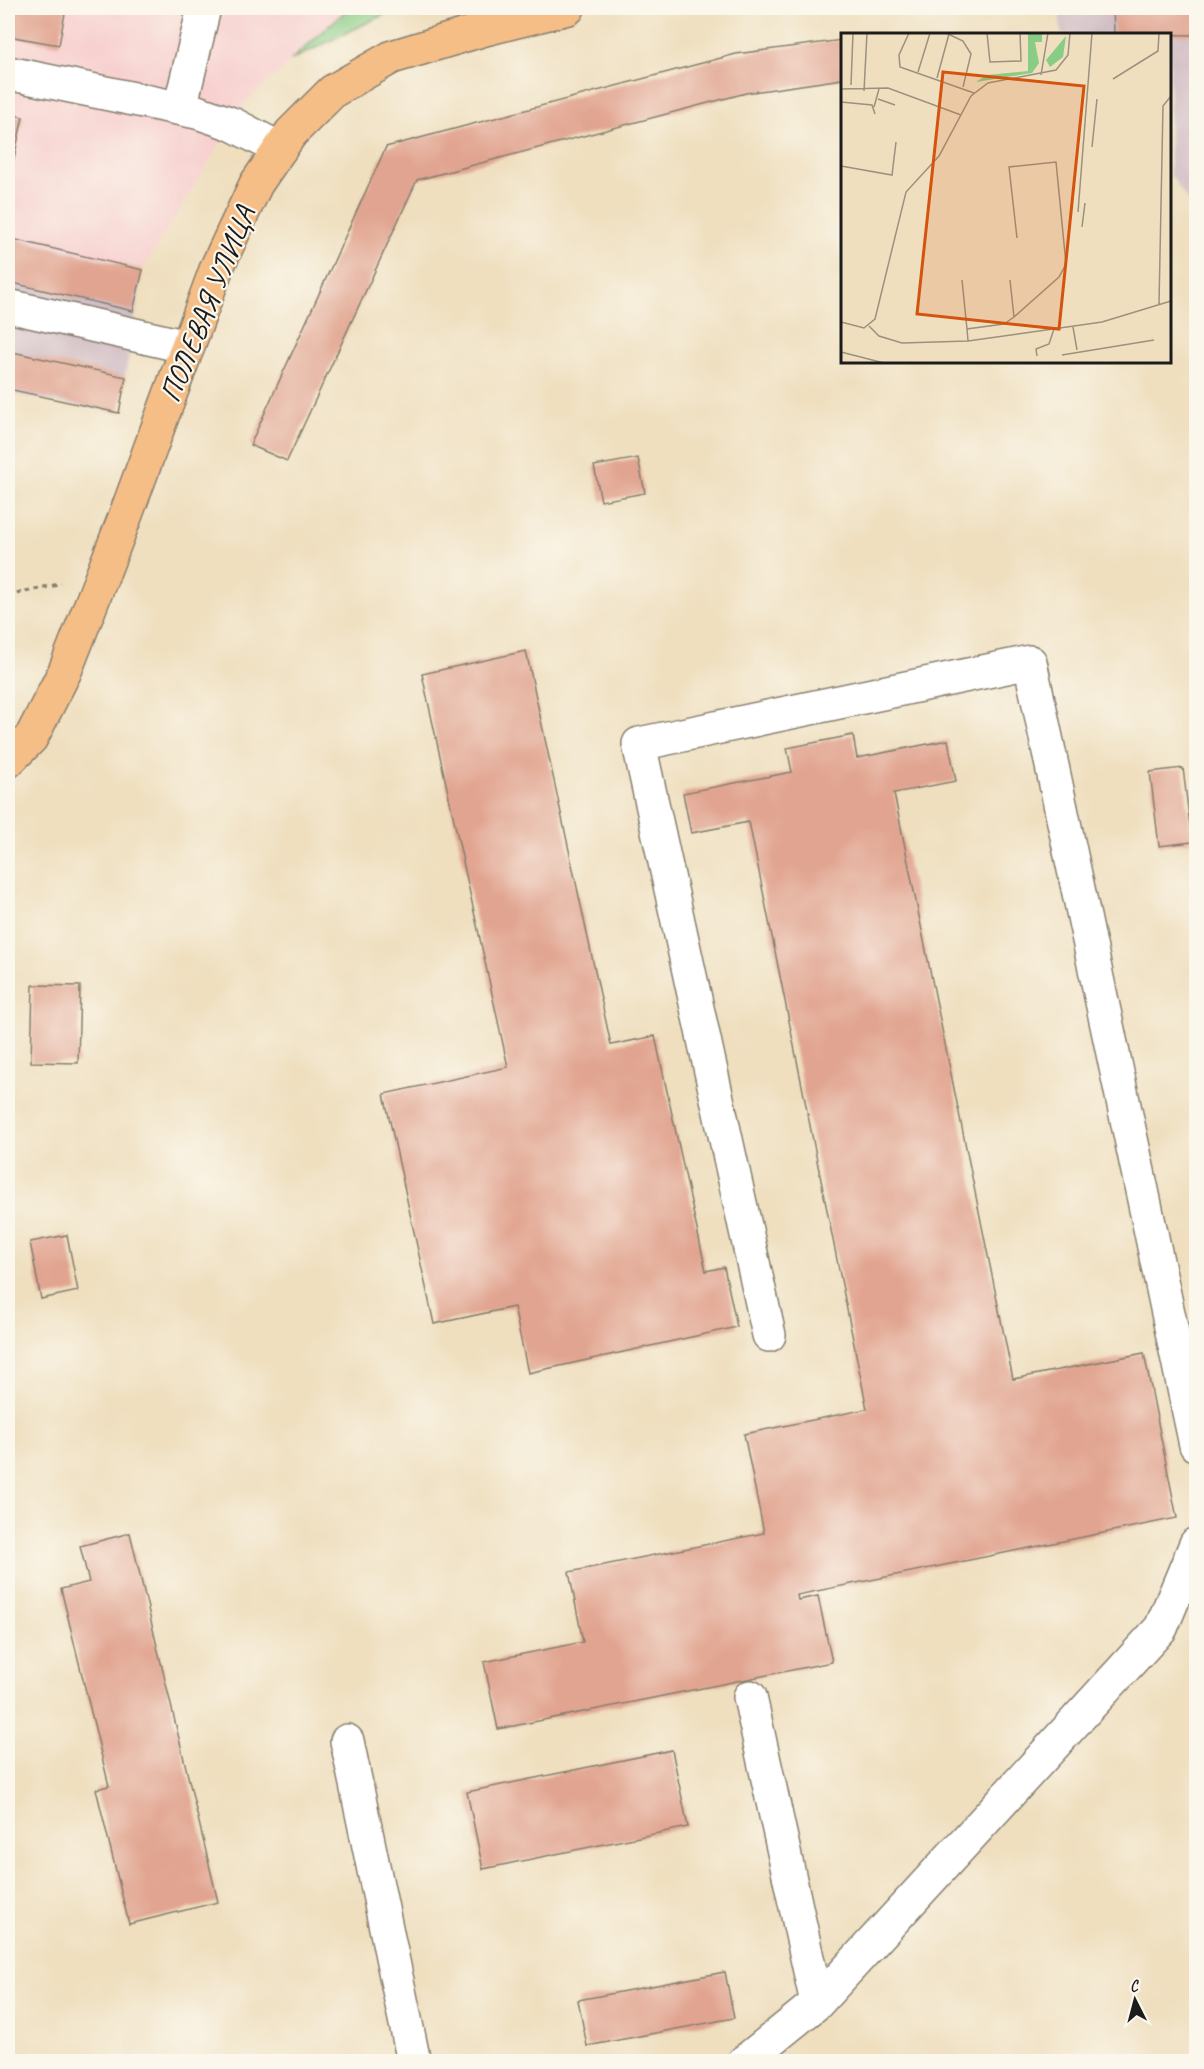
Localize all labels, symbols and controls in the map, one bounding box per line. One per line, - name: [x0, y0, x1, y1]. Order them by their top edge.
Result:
- inset map: [841, 33, 1171, 363]
- street label: ПОЛЕВАЯ УЛИЦА: [150, 199, 264, 407]
- north arrow: [1105, 1970, 1165, 2030]
- text: С: [1129, 1975, 1141, 1996]

